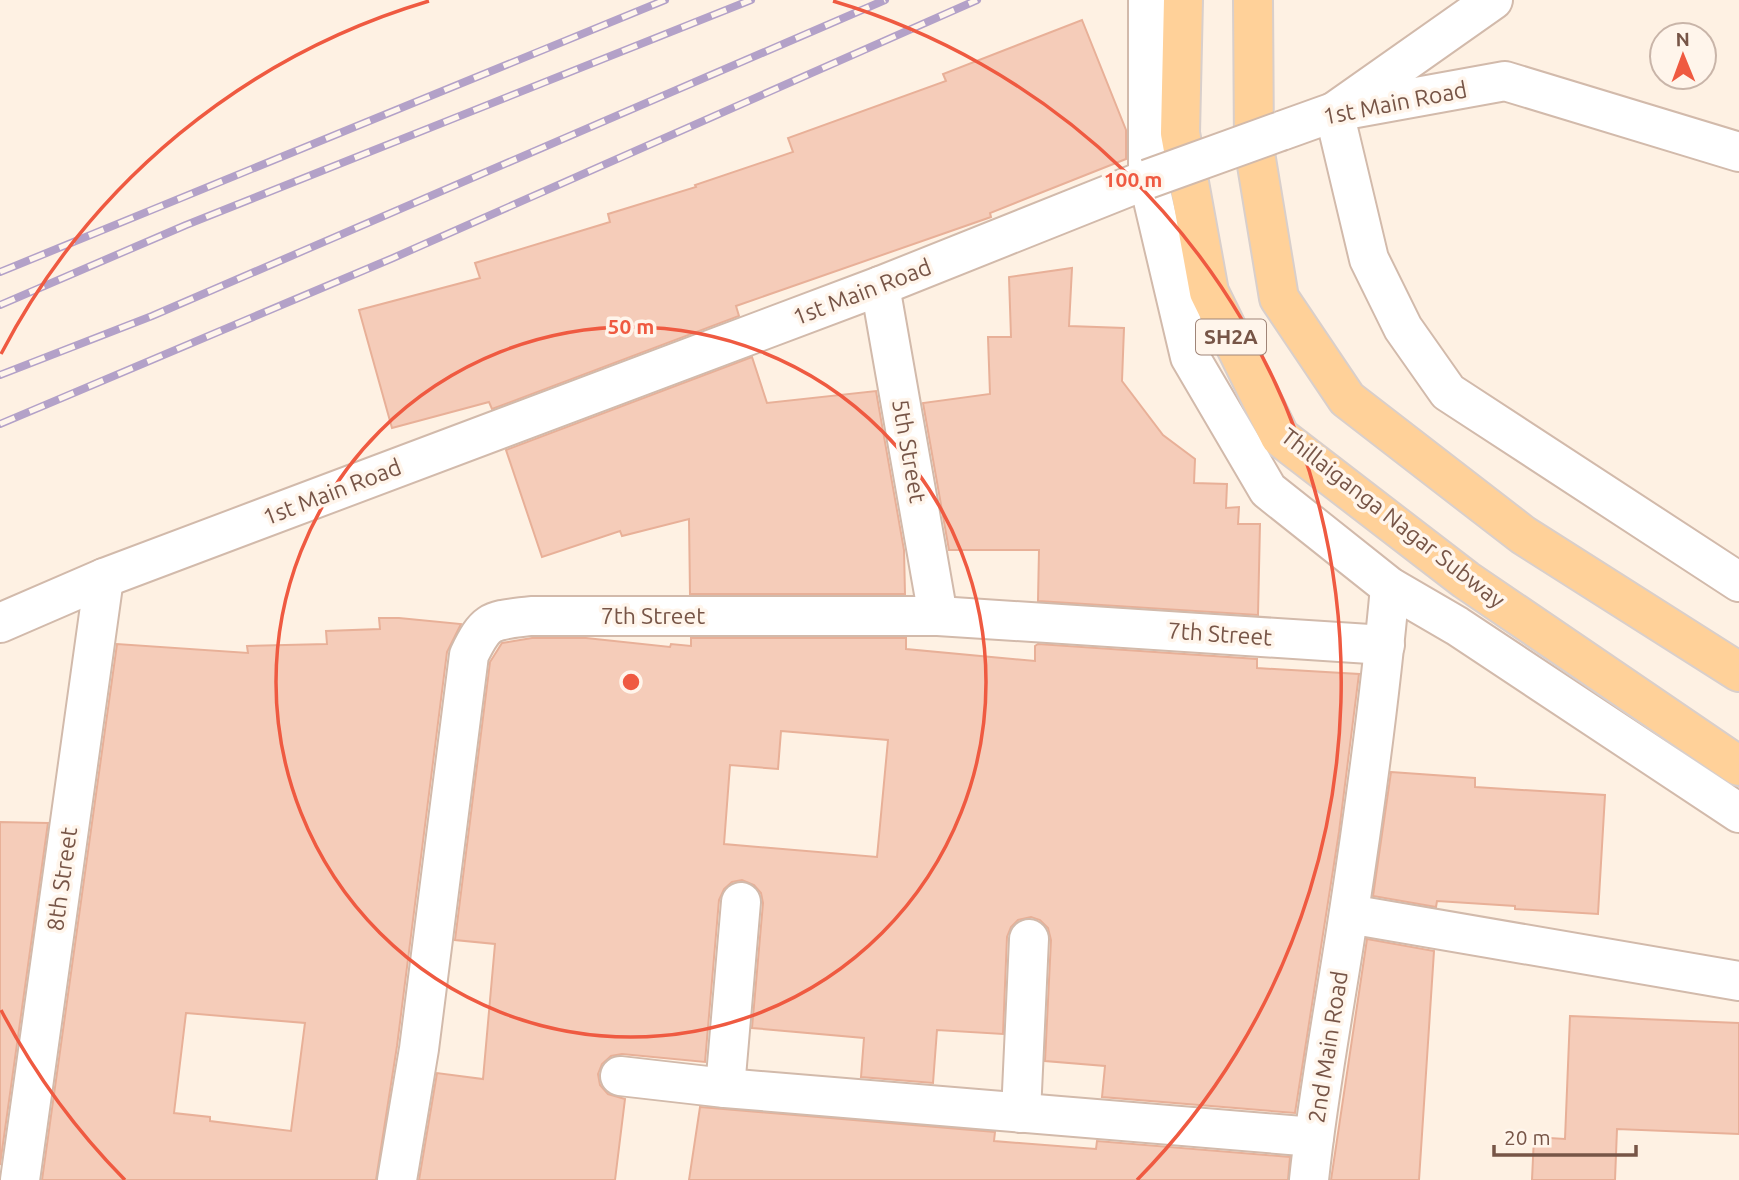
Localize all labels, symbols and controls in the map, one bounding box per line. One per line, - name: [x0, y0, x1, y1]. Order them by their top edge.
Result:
- north arrow: [1648, 21, 1718, 91]
- text: N: [1675, 28, 1690, 50]
- street label: 1st Main Road: [1321, 76, 1469, 129]
- text: 100 m: [1104, 167, 1162, 191]
- street label: 1st Main Road: [789, 254, 934, 329]
- text: 50 m: [608, 314, 654, 338]
- road number: SH2A: [1196, 320, 1266, 354]
- street label: 5th Street: [888, 397, 931, 505]
- street label: Thillaiganga Nagar Subway: [1277, 423, 1510, 612]
- street label: 1st Main Road: [259, 454, 404, 529]
- street label: 7th Street: [601, 603, 705, 628]
- street label: 7th Street: [1167, 617, 1273, 650]
- centre of rings: [619, 670, 643, 694]
- street label: 8th Street: [42, 825, 81, 932]
- street label: 2nd Main Road: [1303, 969, 1352, 1125]
- scale bar: [1494, 1114, 1636, 1158]
- text: 20 m: [1504, 1125, 1551, 1149]

